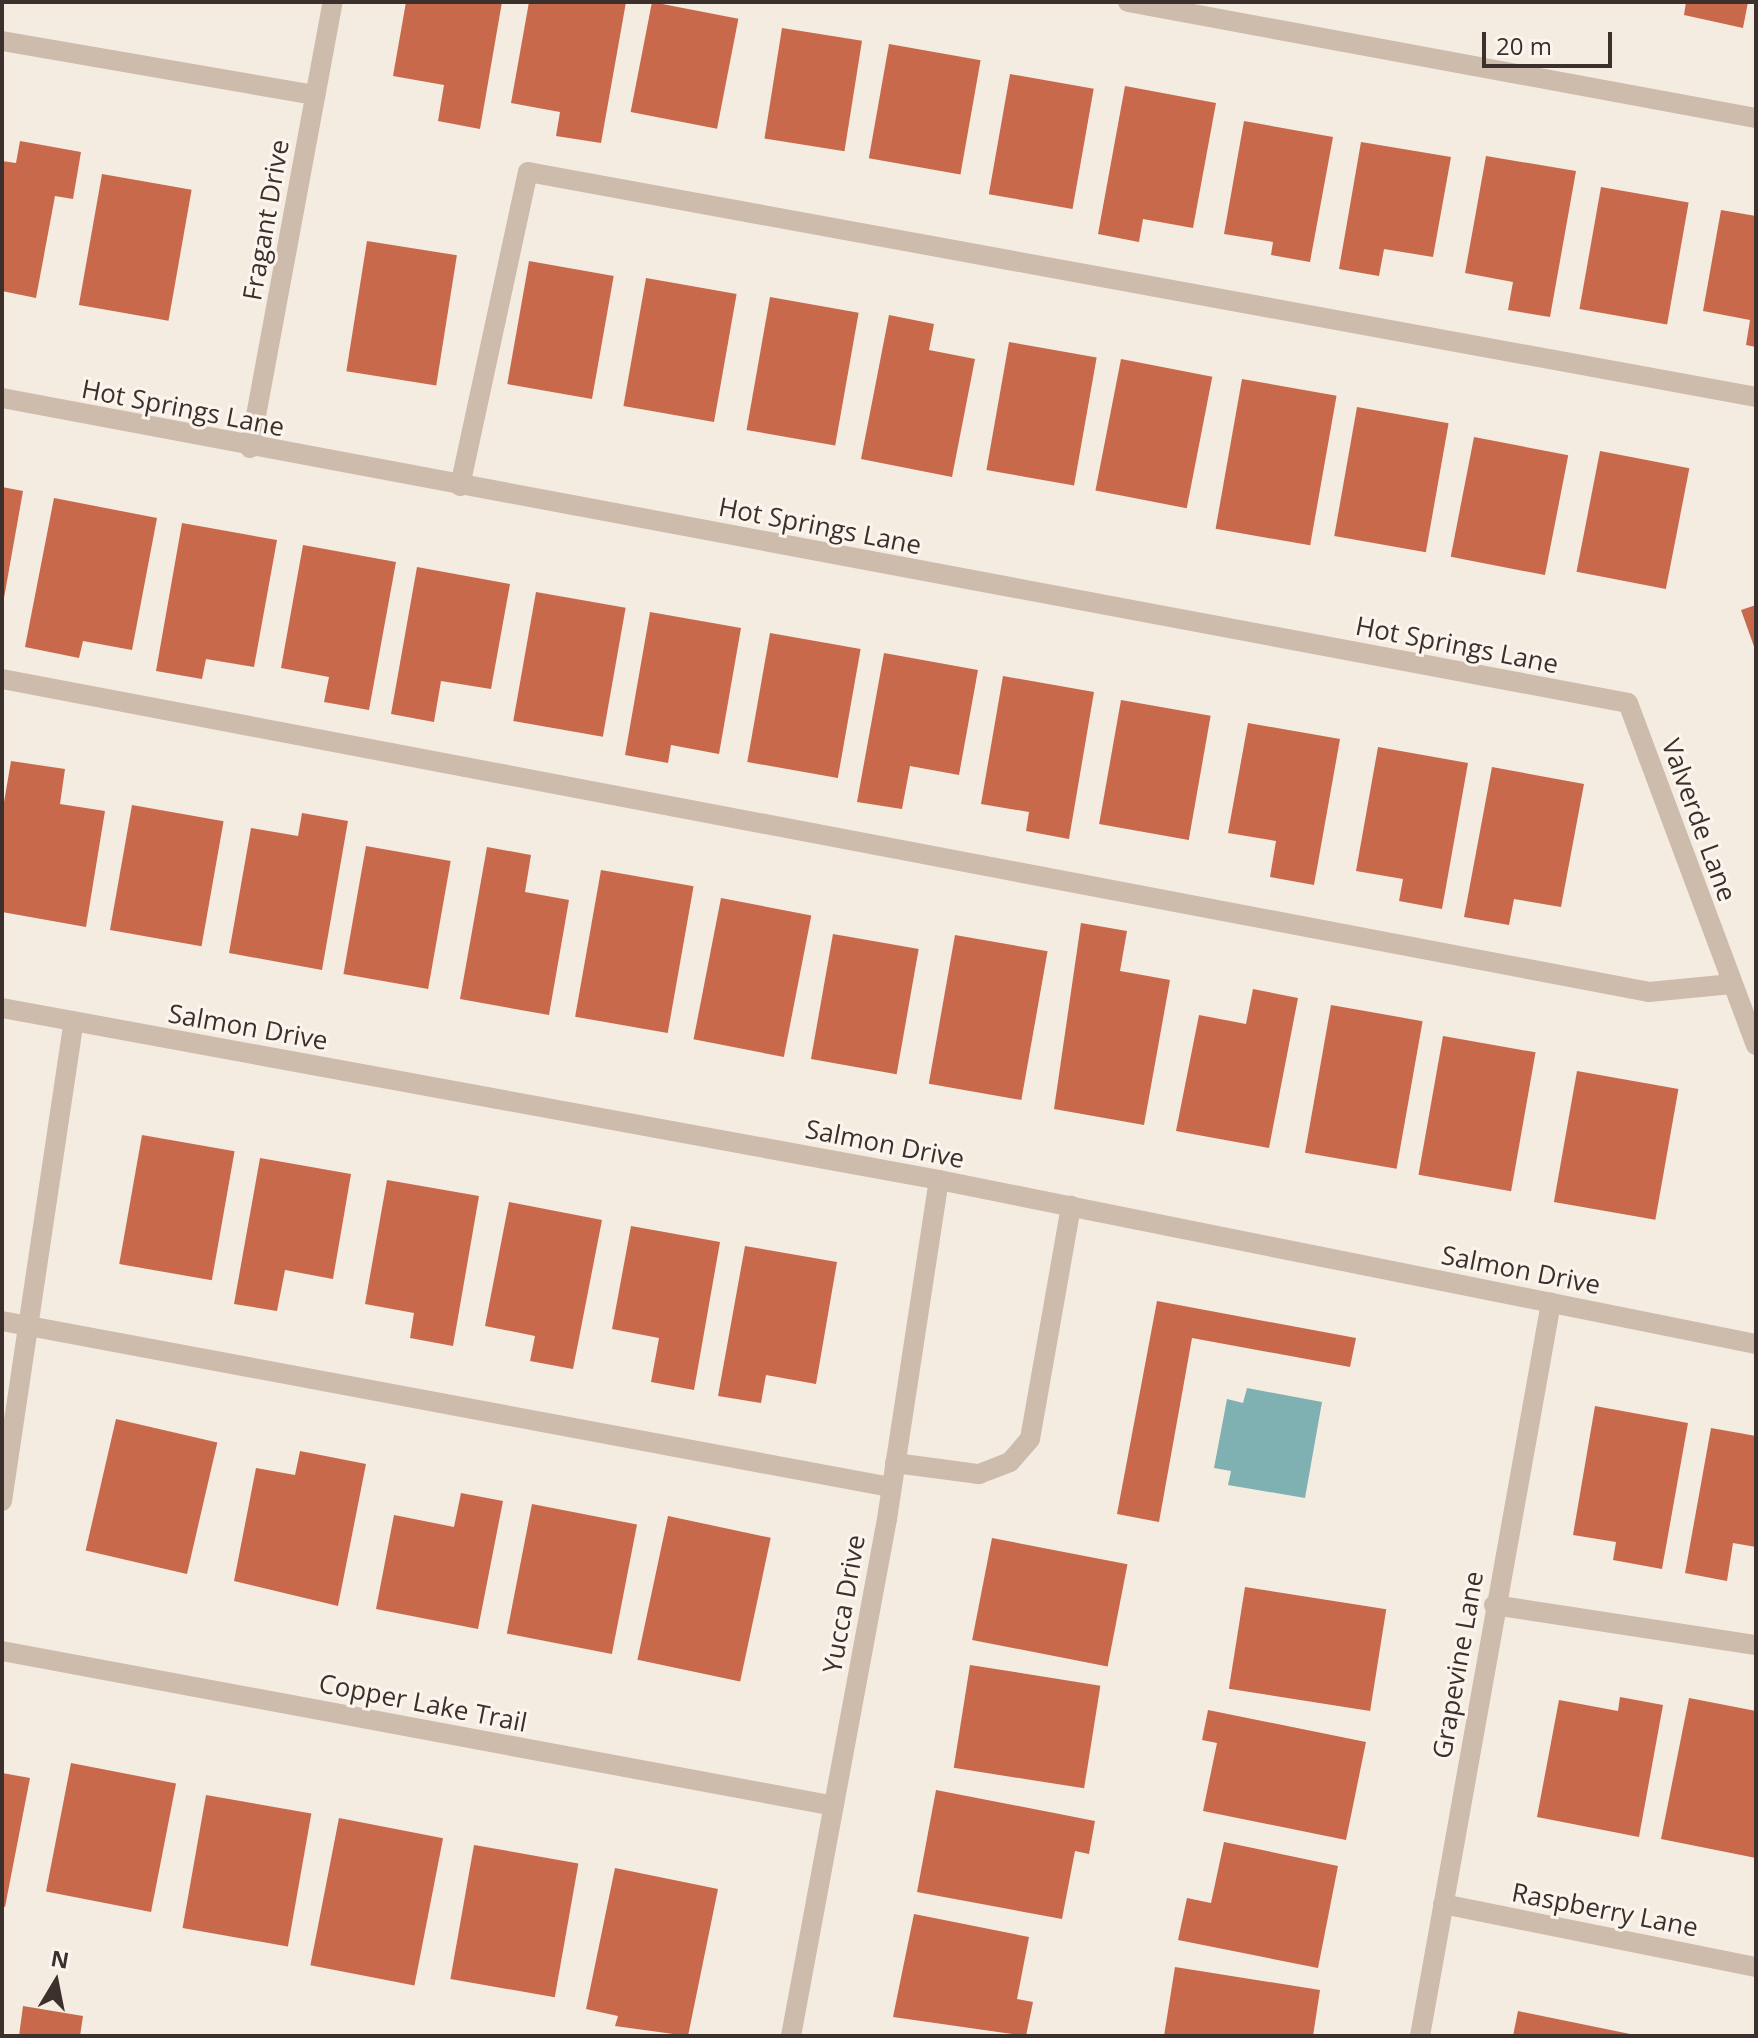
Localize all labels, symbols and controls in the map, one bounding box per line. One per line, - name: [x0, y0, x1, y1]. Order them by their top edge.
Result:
- scale bar: [1486, 16, 1616, 66]
- text: 20 m: [1496, 29, 1552, 62]
- street label: Fragant Drive: [237, 137, 295, 303]
- street label: Hot Springs Lane: [79, 373, 287, 443]
- street label: Hot Springs Lane: [716, 491, 924, 561]
- street label: Hot Springs Lane: [1353, 610, 1561, 680]
- street label: Valverde Lane: [1655, 735, 1743, 905]
- street label: Salmon Drive: [166, 998, 330, 1056]
- street label: Salmon Drive: [803, 1113, 967, 1175]
- street label: Salmon Drive: [1439, 1239, 1603, 1301]
- street label: Yucca Drive: [816, 1532, 872, 1676]
- street label: Grapevine Lane: [1426, 1569, 1490, 1761]
- street label: Copper Lake Trail: [316, 1668, 530, 1738]
- street label: Raspberry Lane: [1509, 1877, 1701, 1943]
- north arrow: [16, 1942, 96, 2022]
- text: N: [49, 1942, 72, 1975]

